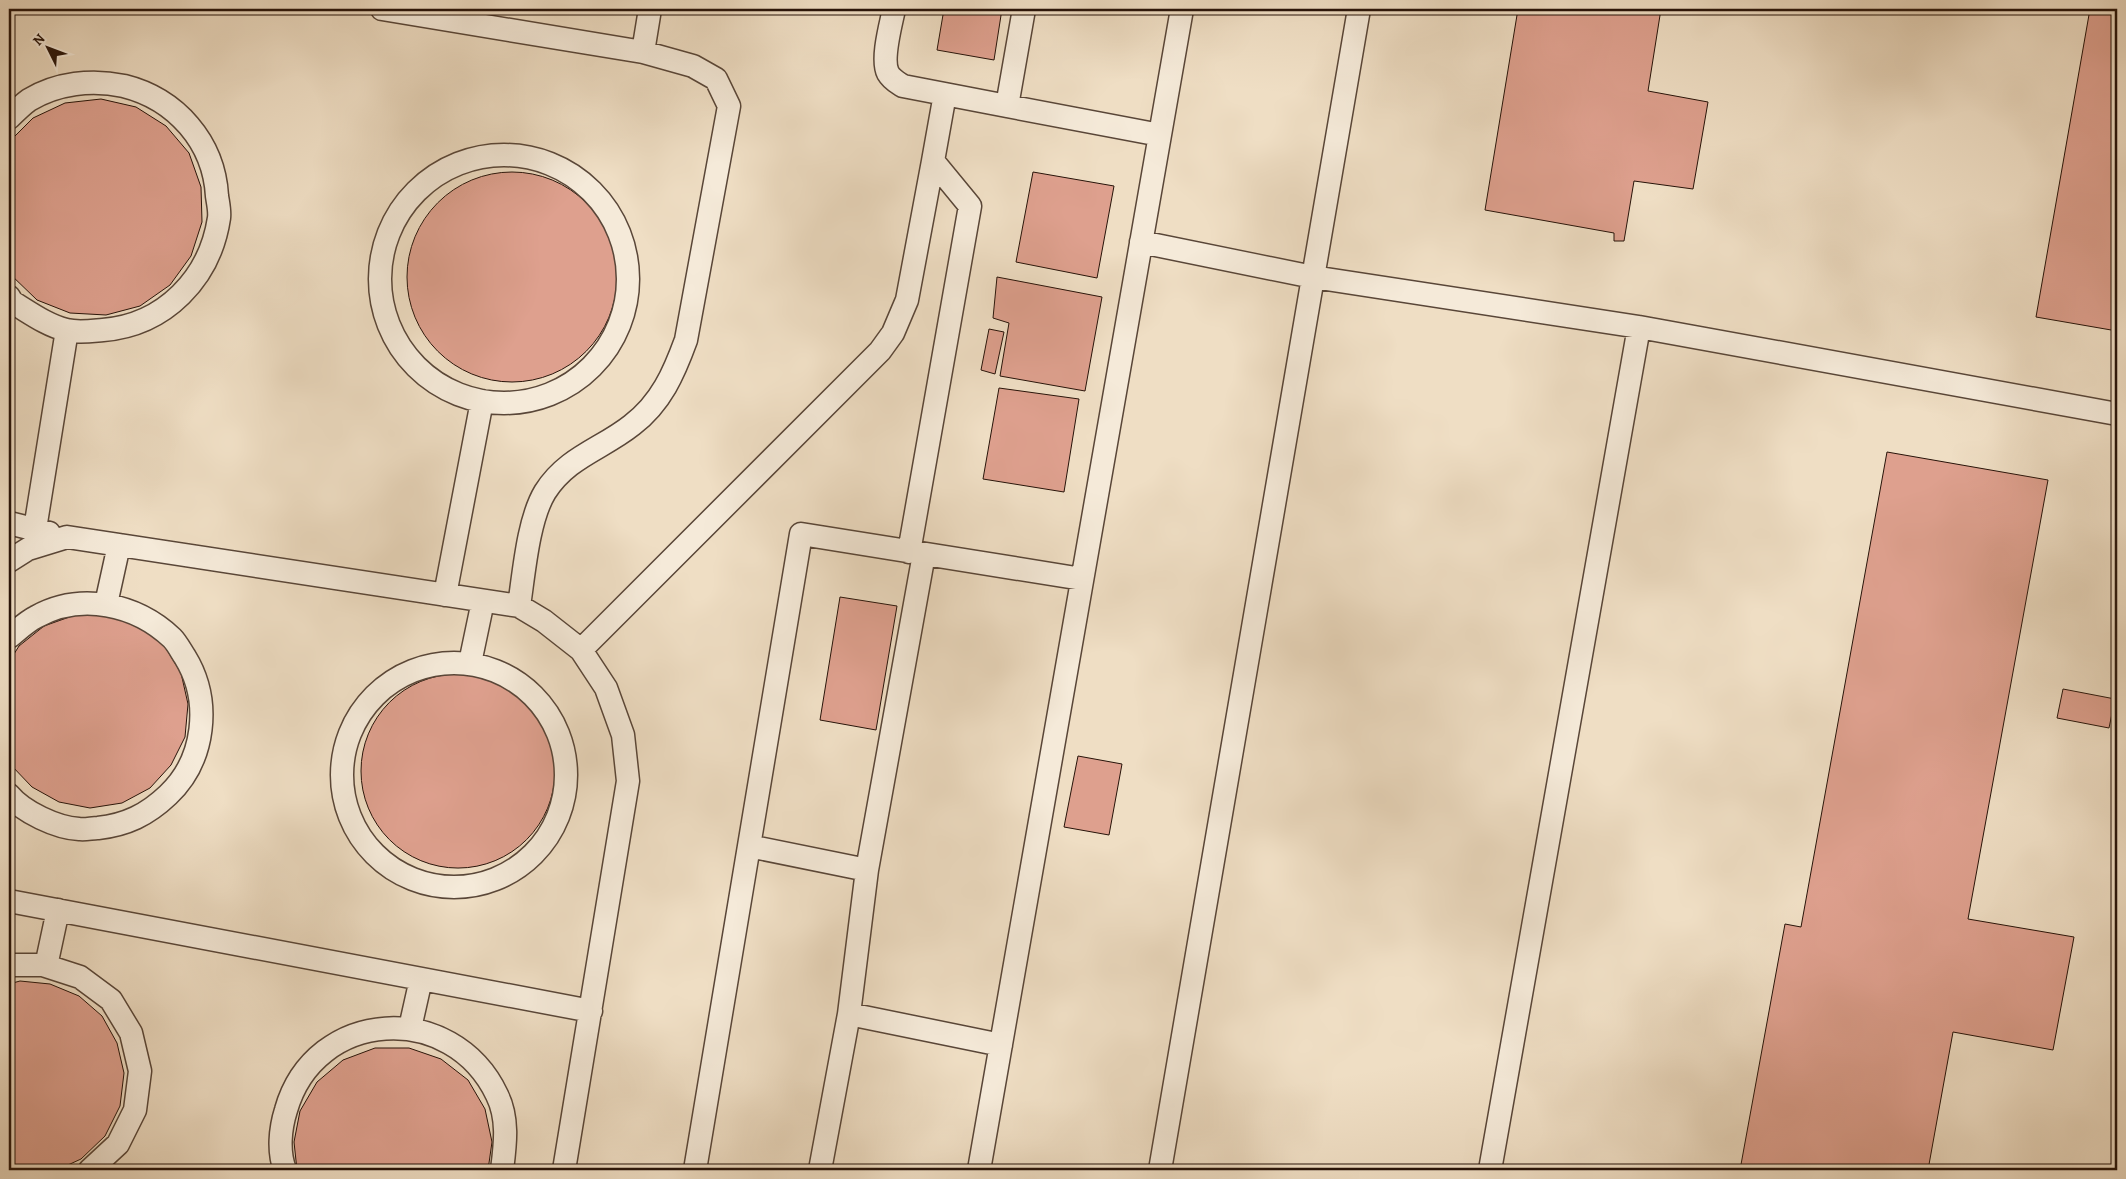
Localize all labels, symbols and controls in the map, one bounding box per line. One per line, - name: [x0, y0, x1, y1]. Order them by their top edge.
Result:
- north arrow: [22, 22, 72, 72]
- text: N: [28, 29, 49, 50]

